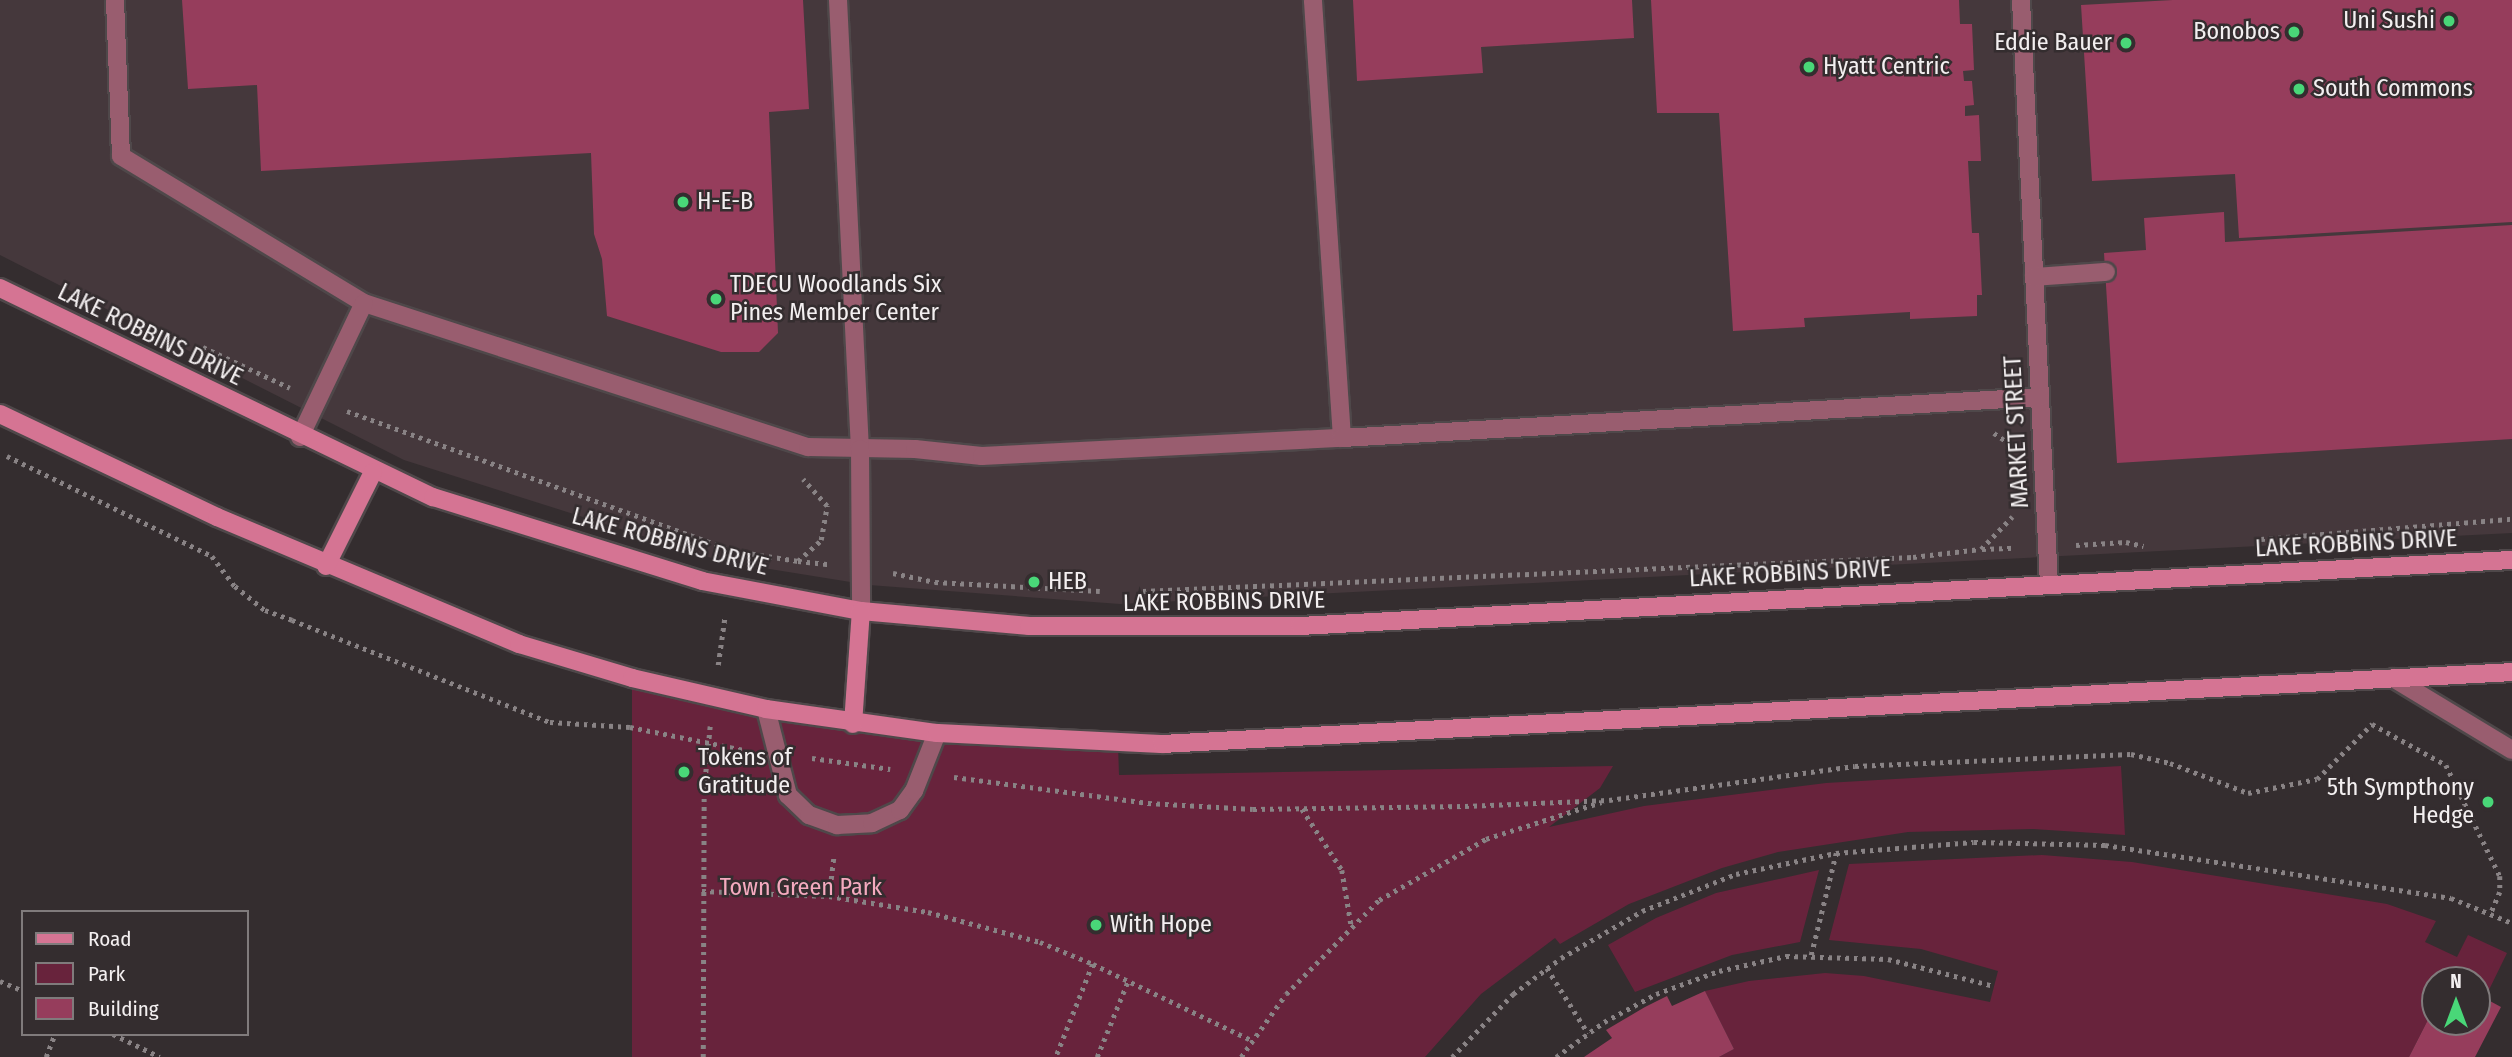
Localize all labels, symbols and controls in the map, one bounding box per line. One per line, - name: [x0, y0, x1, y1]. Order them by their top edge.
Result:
- place label: Uni Sushi: [2343, 7, 2435, 35]
- marker: Uni Sushi: [2441, 13, 2457, 29]
- place label: Bonobos: [2193, 18, 2280, 46]
- marker: Bonobos: [2286, 24, 2302, 40]
- place label: Eddie Bauer: [1994, 29, 2112, 57]
- marker: Eddie Bauer: [2118, 35, 2134, 51]
- place label: Hyatt Centric: [1823, 53, 1950, 81]
- marker: Hyatt Centric: [1801, 59, 1817, 75]
- place label: South Commons: [2313, 75, 2473, 103]
- marker: South Commons: [2291, 81, 2307, 97]
- place label: H-E-B: [697, 188, 753, 216]
- marker: H-E-B: [675, 194, 691, 210]
- place label: TDECU Woodlands Six Pines Member Center: [730, 271, 941, 327]
- street label: LAKE ROBBINS DRIVE: [53, 278, 247, 392]
- marker: TDECU Woodlands Six Pines Member Center: [708, 291, 724, 307]
- street label: MARKET STREET: [1999, 355, 2035, 509]
- street label: LAKE ROBBINS DRIVE: [569, 502, 771, 582]
- street label: LAKE ROBBINS DRIVE: [2254, 524, 2458, 564]
- street label: LAKE ROBBINS DRIVE: [1688, 554, 1892, 594]
- place label: HEB: [1048, 568, 1087, 596]
- marker: HEB: [1026, 574, 1042, 590]
- street label: LAKE ROBBINS DRIVE: [1123, 586, 1325, 618]
- place label: Tokens of Gratitude: [698, 744, 792, 800]
- marker: Tokens of Gratitude: [676, 764, 692, 780]
- place label: 5th Sympthony Hedge: [2327, 774, 2474, 830]
- marker: 5th Sympthony Hedge: [2480, 794, 2496, 810]
- park label: Town Green Park: [720, 874, 882, 902]
- legend: [21, 910, 248, 1036]
- place label: With Hope: [1110, 911, 1212, 939]
- marker: With Hope: [1088, 917, 1104, 933]
- text: Road: [88, 926, 132, 952]
- text: Park: [88, 961, 125, 987]
- north arrow: [2421, 966, 2491, 1036]
- text: N: [2450, 970, 2462, 993]
- text: Building: [88, 996, 159, 1022]

